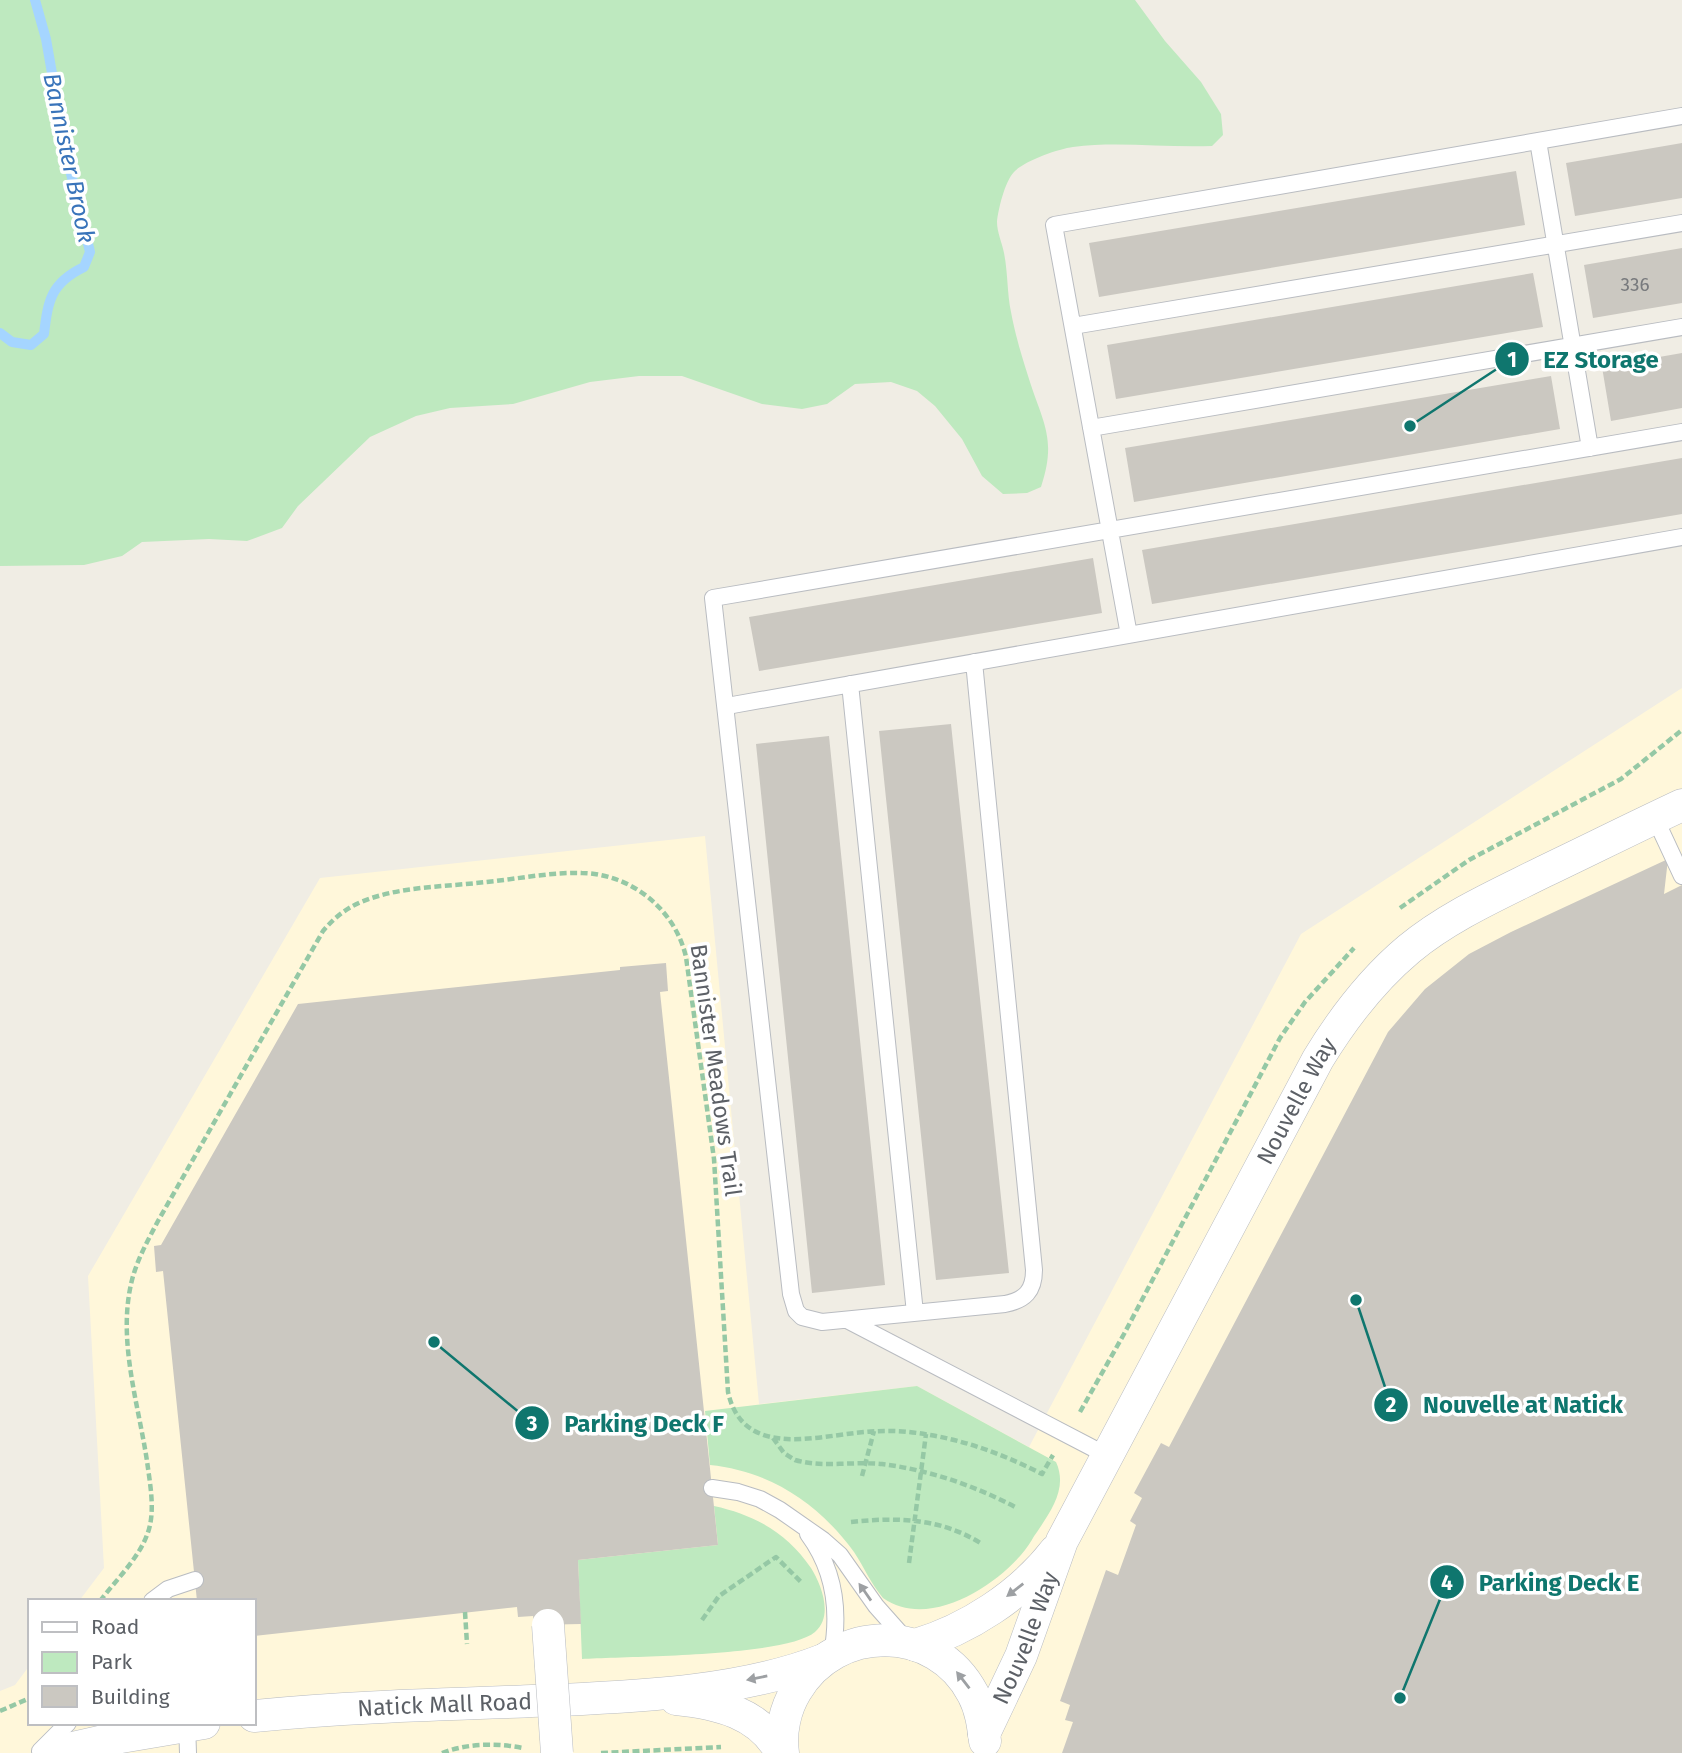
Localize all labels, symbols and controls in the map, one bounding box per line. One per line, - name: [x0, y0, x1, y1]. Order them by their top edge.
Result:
- water label: Bannister Brook: [37, 70, 101, 246]
- house number: 336: [1620, 273, 1650, 296]
- callout: EZ Storage: [1495, 337, 1673, 382]
- text: EZ Storage: [1543, 346, 1659, 374]
- text: 1: [1507, 347, 1517, 373]
- street label: Bannister Meadows Trail: [684, 942, 748, 1198]
- street label: Nouvelle Way: [1251, 1031, 1342, 1169]
- callout: Nouvelle at Natick: [1374, 1382, 1637, 1427]
- text: Nouvelle at Natick: [1423, 1391, 1624, 1419]
- text: 2: [1386, 1392, 1397, 1418]
- callout: Parking Deck F: [515, 1401, 737, 1446]
- text: Parking Deck F: [564, 1410, 724, 1438]
- text: 3: [526, 1411, 538, 1437]
- callout: Parking Deck E: [1430, 1560, 1654, 1605]
- street label: Nouvelle Way: [986, 1567, 1064, 1708]
- text: Parking Deck E: [1479, 1569, 1639, 1597]
- text: 4: [1441, 1570, 1453, 1596]
- one-way arrow: [859, 1582, 872, 1601]
- one-way arrow: [1006, 1582, 1024, 1597]
- legend: [28, 1599, 256, 1725]
- text: Road: [91, 1614, 139, 1640]
- text: Park: [91, 1649, 133, 1675]
- one-way arrow: [956, 1672, 971, 1690]
- one-way arrow: [746, 1673, 768, 1684]
- text: Building: [91, 1684, 170, 1710]
- street label: Natick Mall Road: [357, 1687, 533, 1722]

